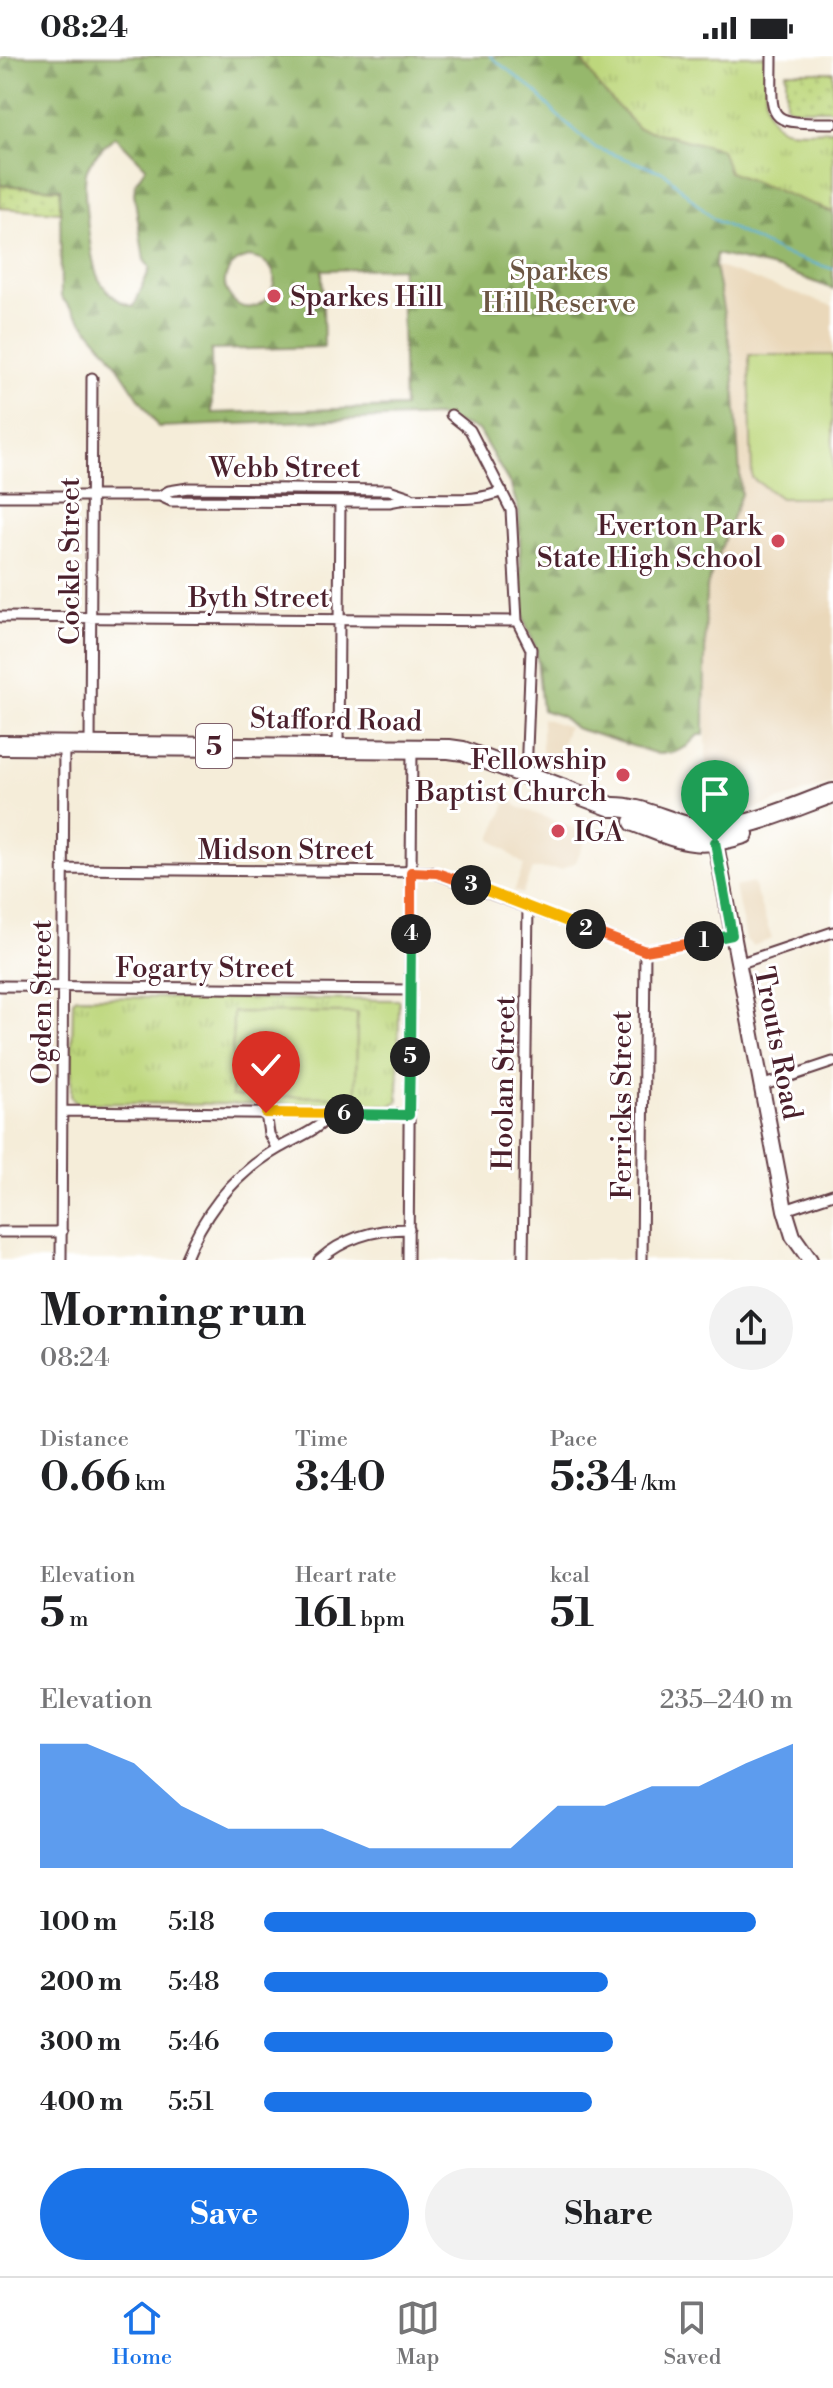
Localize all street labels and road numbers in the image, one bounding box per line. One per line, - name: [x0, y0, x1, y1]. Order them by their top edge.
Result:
- street label: Webb Street: [208, 451, 361, 486]
- street label: Cockle Street: [53, 477, 88, 645]
- street label: Byth Street: [187, 581, 330, 616]
- street label: Stafford Road: [250, 701, 423, 740]
- road number: 5: [196, 724, 232, 768]
- street label: Midson Street: [198, 833, 374, 868]
- street label: Ogden Street: [25, 919, 60, 1084]
- street label: Fogarty Street: [115, 951, 295, 986]
- street label: Trouts Road: [746, 964, 809, 1123]
- street label: Hoolan Street: [485, 995, 524, 1171]
- street label: Ferricks Street: [605, 1010, 640, 1200]

